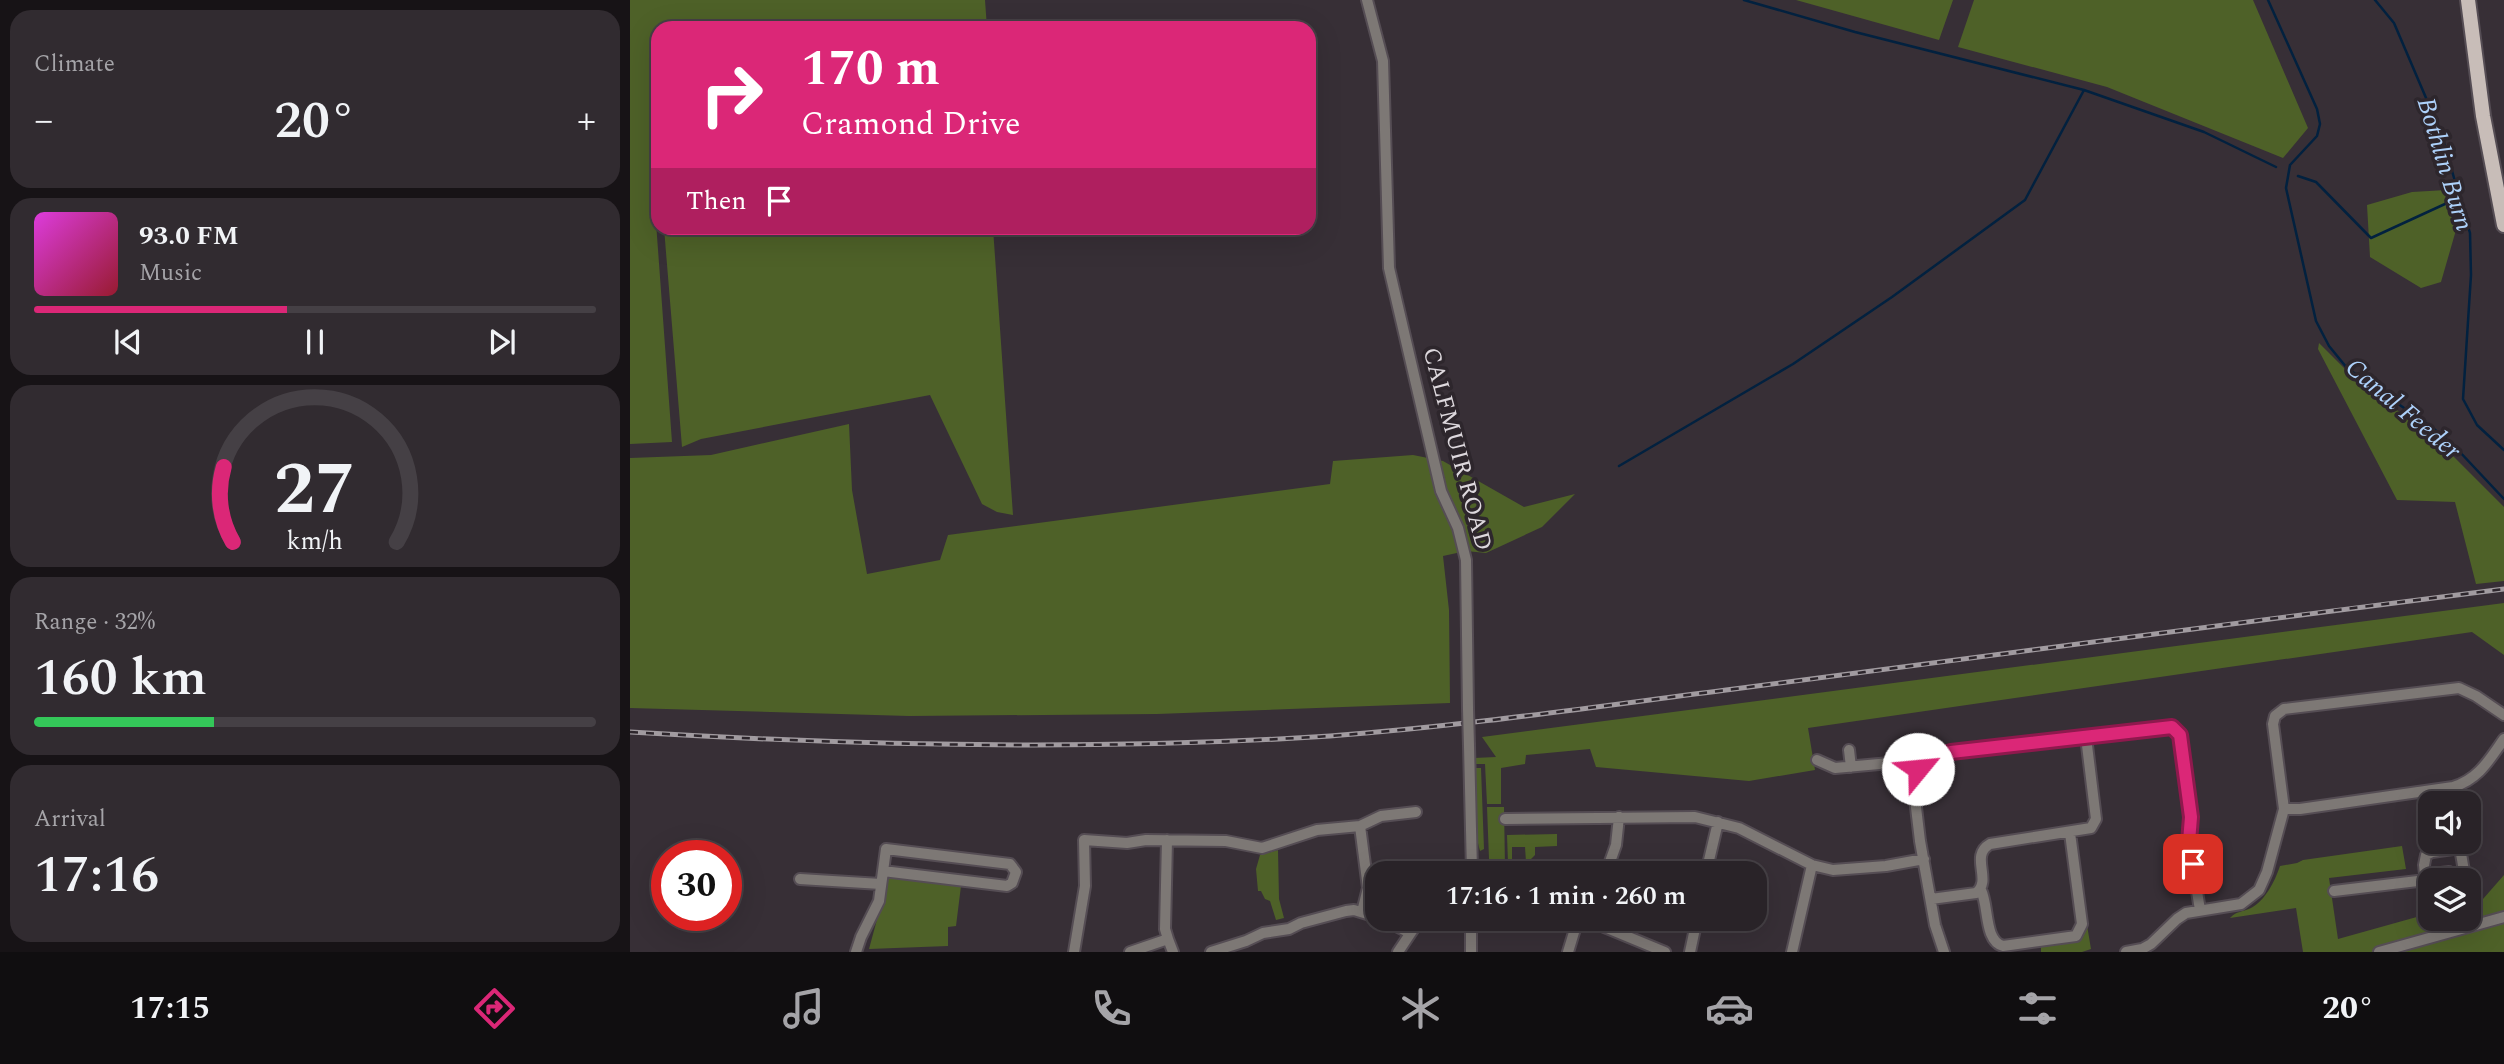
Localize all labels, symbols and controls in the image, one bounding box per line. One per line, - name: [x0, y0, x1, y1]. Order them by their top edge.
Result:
- text: 170 m: [801, 32, 940, 107]
- text: Climate: [34, 47, 115, 82]
- icon: right: [686, 49, 777, 140]
- text: 20°: [274, 82, 356, 161]
- text: −: [34, 92, 53, 150]
- text: +: [577, 92, 596, 150]
- water label: Bothlin Burn: [2406, 92, 2484, 236]
- text: Cramond Drive: [801, 100, 1021, 149]
- text: Then: [686, 181, 746, 221]
- icon: arrive: [760, 182, 798, 220]
- text: 93.0 FM: [139, 216, 239, 256]
- text: Music: [139, 256, 202, 291]
- icon: previous: [109, 323, 147, 361]
- icon: pause: [296, 323, 334, 361]
- icon: next: [483, 323, 521, 361]
- street label: CALFMUIR ROAD: [1413, 343, 1501, 555]
- water label: Canal Feeder: [2336, 348, 2471, 470]
- text: 27: [274, 435, 356, 546]
- text: km/h: [287, 523, 343, 561]
- text: Range · 32%: [34, 605, 155, 640]
- text: 160 km: [34, 639, 207, 718]
- position arrow: [1881, 732, 1955, 806]
- map controls: [2418, 791, 2481, 931]
- button: sound: [2418, 791, 2481, 854]
- text: Arrival: [34, 802, 106, 837]
- pin: [2163, 834, 2223, 894]
- text: 17:16: [34, 836, 159, 915]
- speed limit sign: 30: [651, 840, 742, 931]
- icon: arrive: [2174, 845, 2212, 883]
- button: layers: [2418, 868, 2481, 931]
- text: 17:16 · 1 min · 260 m: [1446, 876, 1686, 916]
- text: 17:15: [130, 984, 210, 1033]
- icon: directions: [470, 984, 519, 1033]
- icon: music: [779, 984, 828, 1033]
- icon: phone: [1087, 984, 1136, 1033]
- icon: climate: [1396, 984, 1445, 1033]
- icon: car: [1705, 984, 1754, 1033]
- icon: filters: [2013, 984, 2062, 1033]
- text: 20°: [2322, 984, 2374, 1033]

